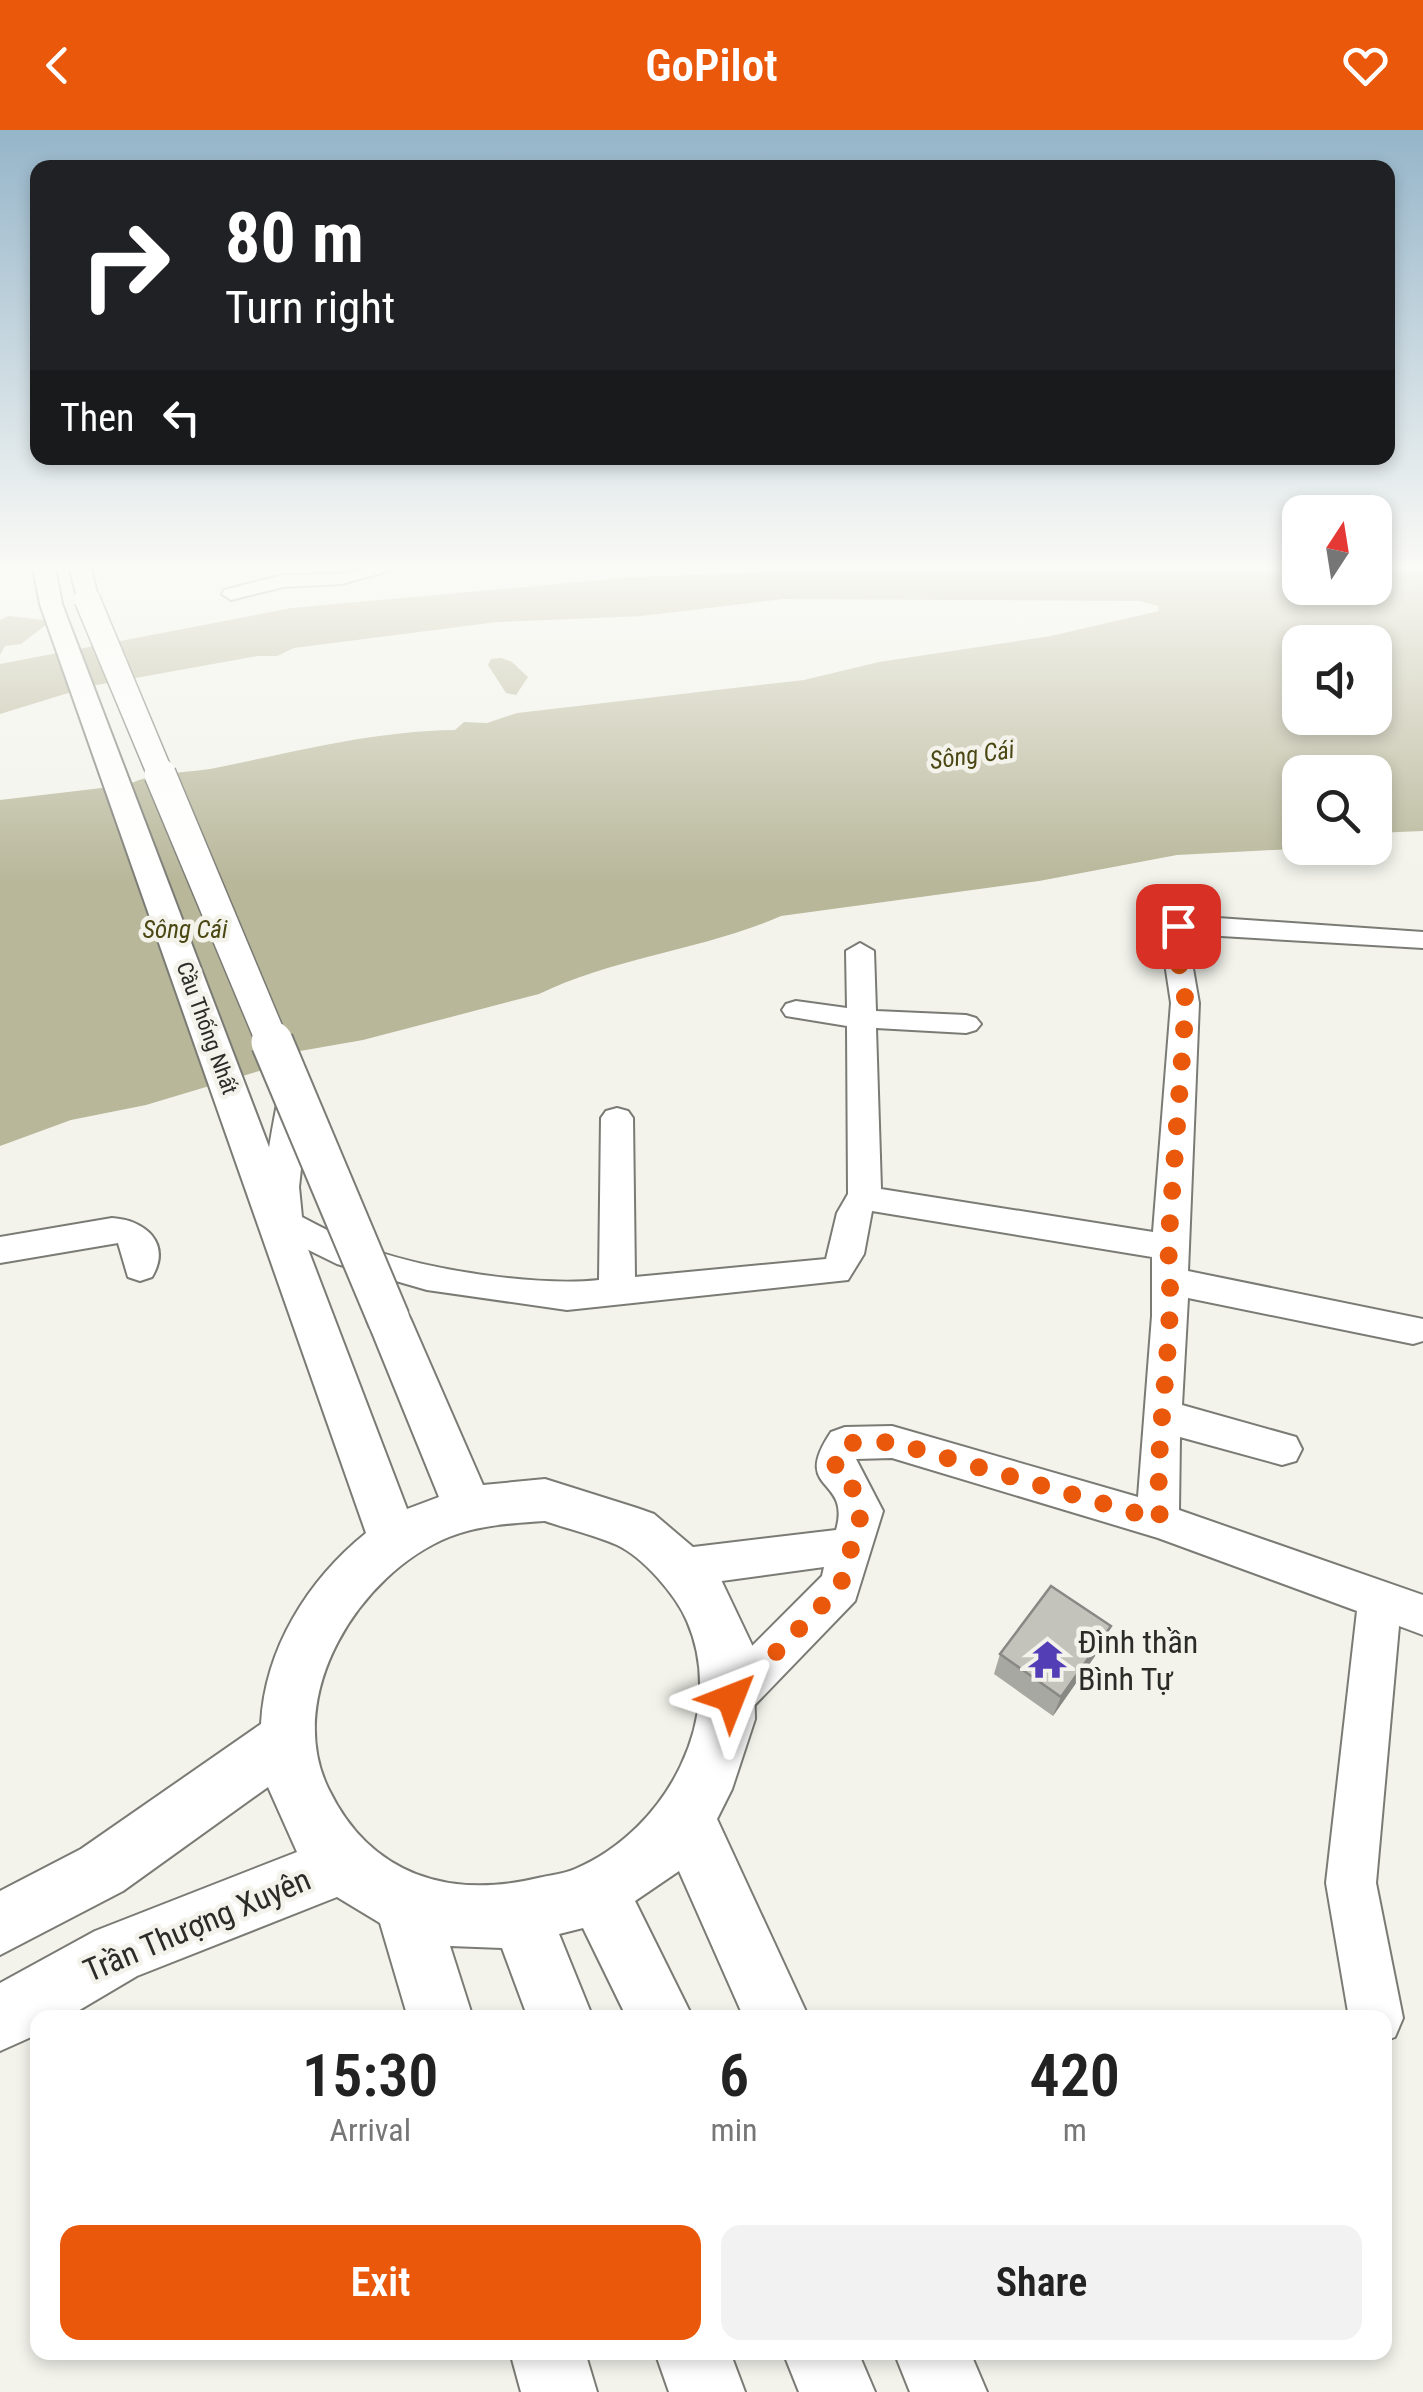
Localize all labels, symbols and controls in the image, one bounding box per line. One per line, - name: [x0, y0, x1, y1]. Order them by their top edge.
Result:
- icon: back: [30, 38, 85, 93]
- icon: heart: [1338, 38, 1393, 93]
- text: GoPilot: [645, 39, 778, 92]
- text: 80 m: [225, 197, 364, 279]
- icon: right: [60, 200, 190, 330]
- text: Turn right: [225, 281, 395, 334]
- icon: left: [154, 390, 209, 445]
- text: Then: [60, 396, 134, 440]
- north arrow: [1282, 495, 1392, 605]
- map controls: [1282, 495, 1392, 865]
- button: sound: [1282, 625, 1392, 735]
- water label: Sông Cái: [928, 735, 1017, 775]
- button: search: [1282, 755, 1392, 865]
- pin: [1136, 884, 1221, 969]
- icon: arrive: [1151, 899, 1206, 954]
- water label: Sông Cái: [142, 915, 228, 944]
- street label: Cầu Thống Nhất: [171, 958, 243, 1098]
- place label: Đình thần Bình Tự: [1078, 1623, 1198, 1698]
- temple icon: Đình thần Bình Tự: [1027, 1639, 1069, 1681]
- position arrow: [679, 1646, 783, 1750]
- street label: Trần Thượng Xuyên: [78, 1860, 316, 1990]
- text: 15:30: [302, 2040, 439, 2111]
- text: 6: [719, 2040, 749, 2111]
- text: 420: [1029, 2040, 1120, 2111]
- text: Arrival: [330, 2111, 411, 2149]
- text: min: [711, 2111, 757, 2149]
- text: m: [1063, 2111, 1087, 2149]
- button: Exit: [60, 2225, 701, 2340]
- button: Share: [721, 2225, 1362, 2340]

